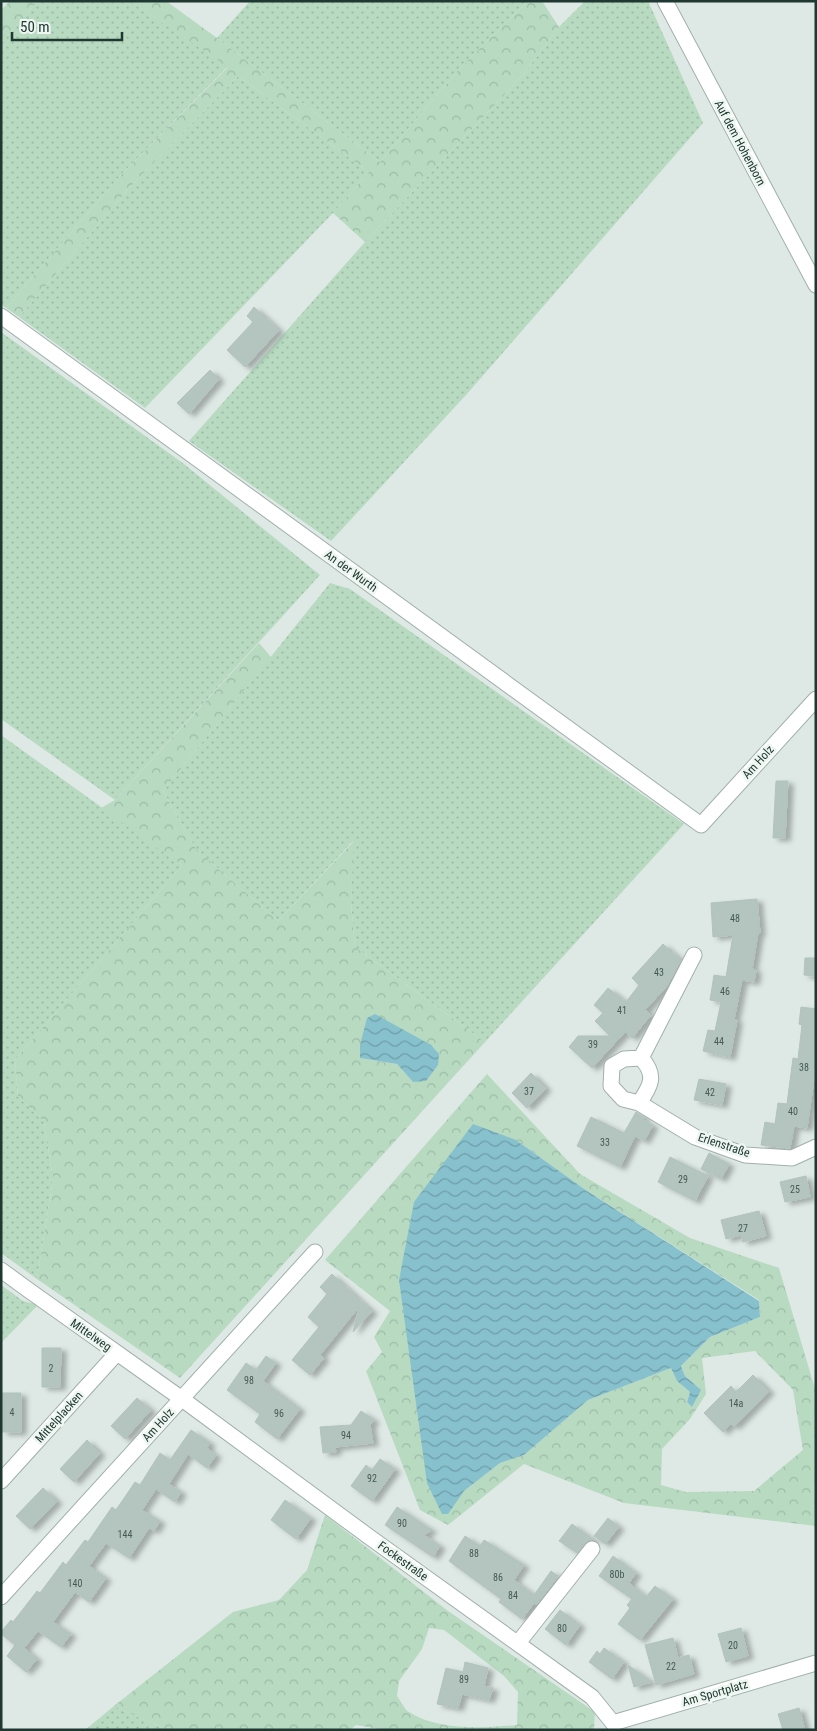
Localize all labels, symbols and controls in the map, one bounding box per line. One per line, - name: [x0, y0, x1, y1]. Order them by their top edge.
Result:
- scale bar: [12, 10, 122, 42]
- text: 50 m: [20, 18, 50, 36]
- street label: Auf dem Hohenborn: [712, 98, 768, 188]
- street label: An der Wurth: [322, 547, 380, 595]
- street label: Am Holz: [739, 742, 777, 782]
- house number: 48: [730, 913, 740, 924]
- house number: 43: [654, 967, 664, 978]
- house number: 46: [720, 986, 730, 997]
- house number: 41: [617, 1005, 627, 1016]
- house number: 44: [714, 1036, 724, 1047]
- house number: 39: [588, 1039, 598, 1050]
- house number: 38: [799, 1062, 809, 1073]
- house number: 37: [524, 1086, 534, 1097]
- house number: 42: [705, 1087, 715, 1098]
- house number: 40: [788, 1106, 798, 1117]
- street label: Erlenstraße: [696, 1130, 752, 1160]
- house number: 33: [600, 1137, 610, 1148]
- house number: 29: [678, 1174, 688, 1185]
- house number: 25: [790, 1184, 800, 1195]
- house number: 27: [738, 1223, 748, 1234]
- street label: Mittelweg: [68, 1316, 114, 1354]
- house number: 2: [49, 1363, 54, 1374]
- house number: 98: [244, 1375, 254, 1386]
- street label: Mittelplacken: [32, 1388, 86, 1445]
- house number: 14a: [729, 1398, 744, 1409]
- street label: Am Holz: [139, 1405, 177, 1445]
- house number: 4: [10, 1407, 15, 1418]
- house number: 96: [274, 1408, 284, 1419]
- house number: 94: [341, 1430, 351, 1441]
- house number: 92: [367, 1473, 377, 1484]
- house number: 90: [397, 1518, 407, 1529]
- house number: 144: [118, 1529, 132, 1540]
- street label: Fockestraße: [375, 1538, 431, 1584]
- house number: 88: [469, 1548, 479, 1559]
- house number: 80b: [610, 1569, 624, 1580]
- house number: 86: [493, 1572, 503, 1583]
- house number: 140: [68, 1578, 82, 1589]
- house number: 84: [508, 1590, 518, 1601]
- house number: 80: [557, 1623, 567, 1634]
- house number: 20: [728, 1640, 738, 1651]
- house number: 22: [666, 1661, 676, 1672]
- house number: 89: [459, 1674, 469, 1685]
- street label: Am Sportplatz: [681, 1677, 749, 1709]

